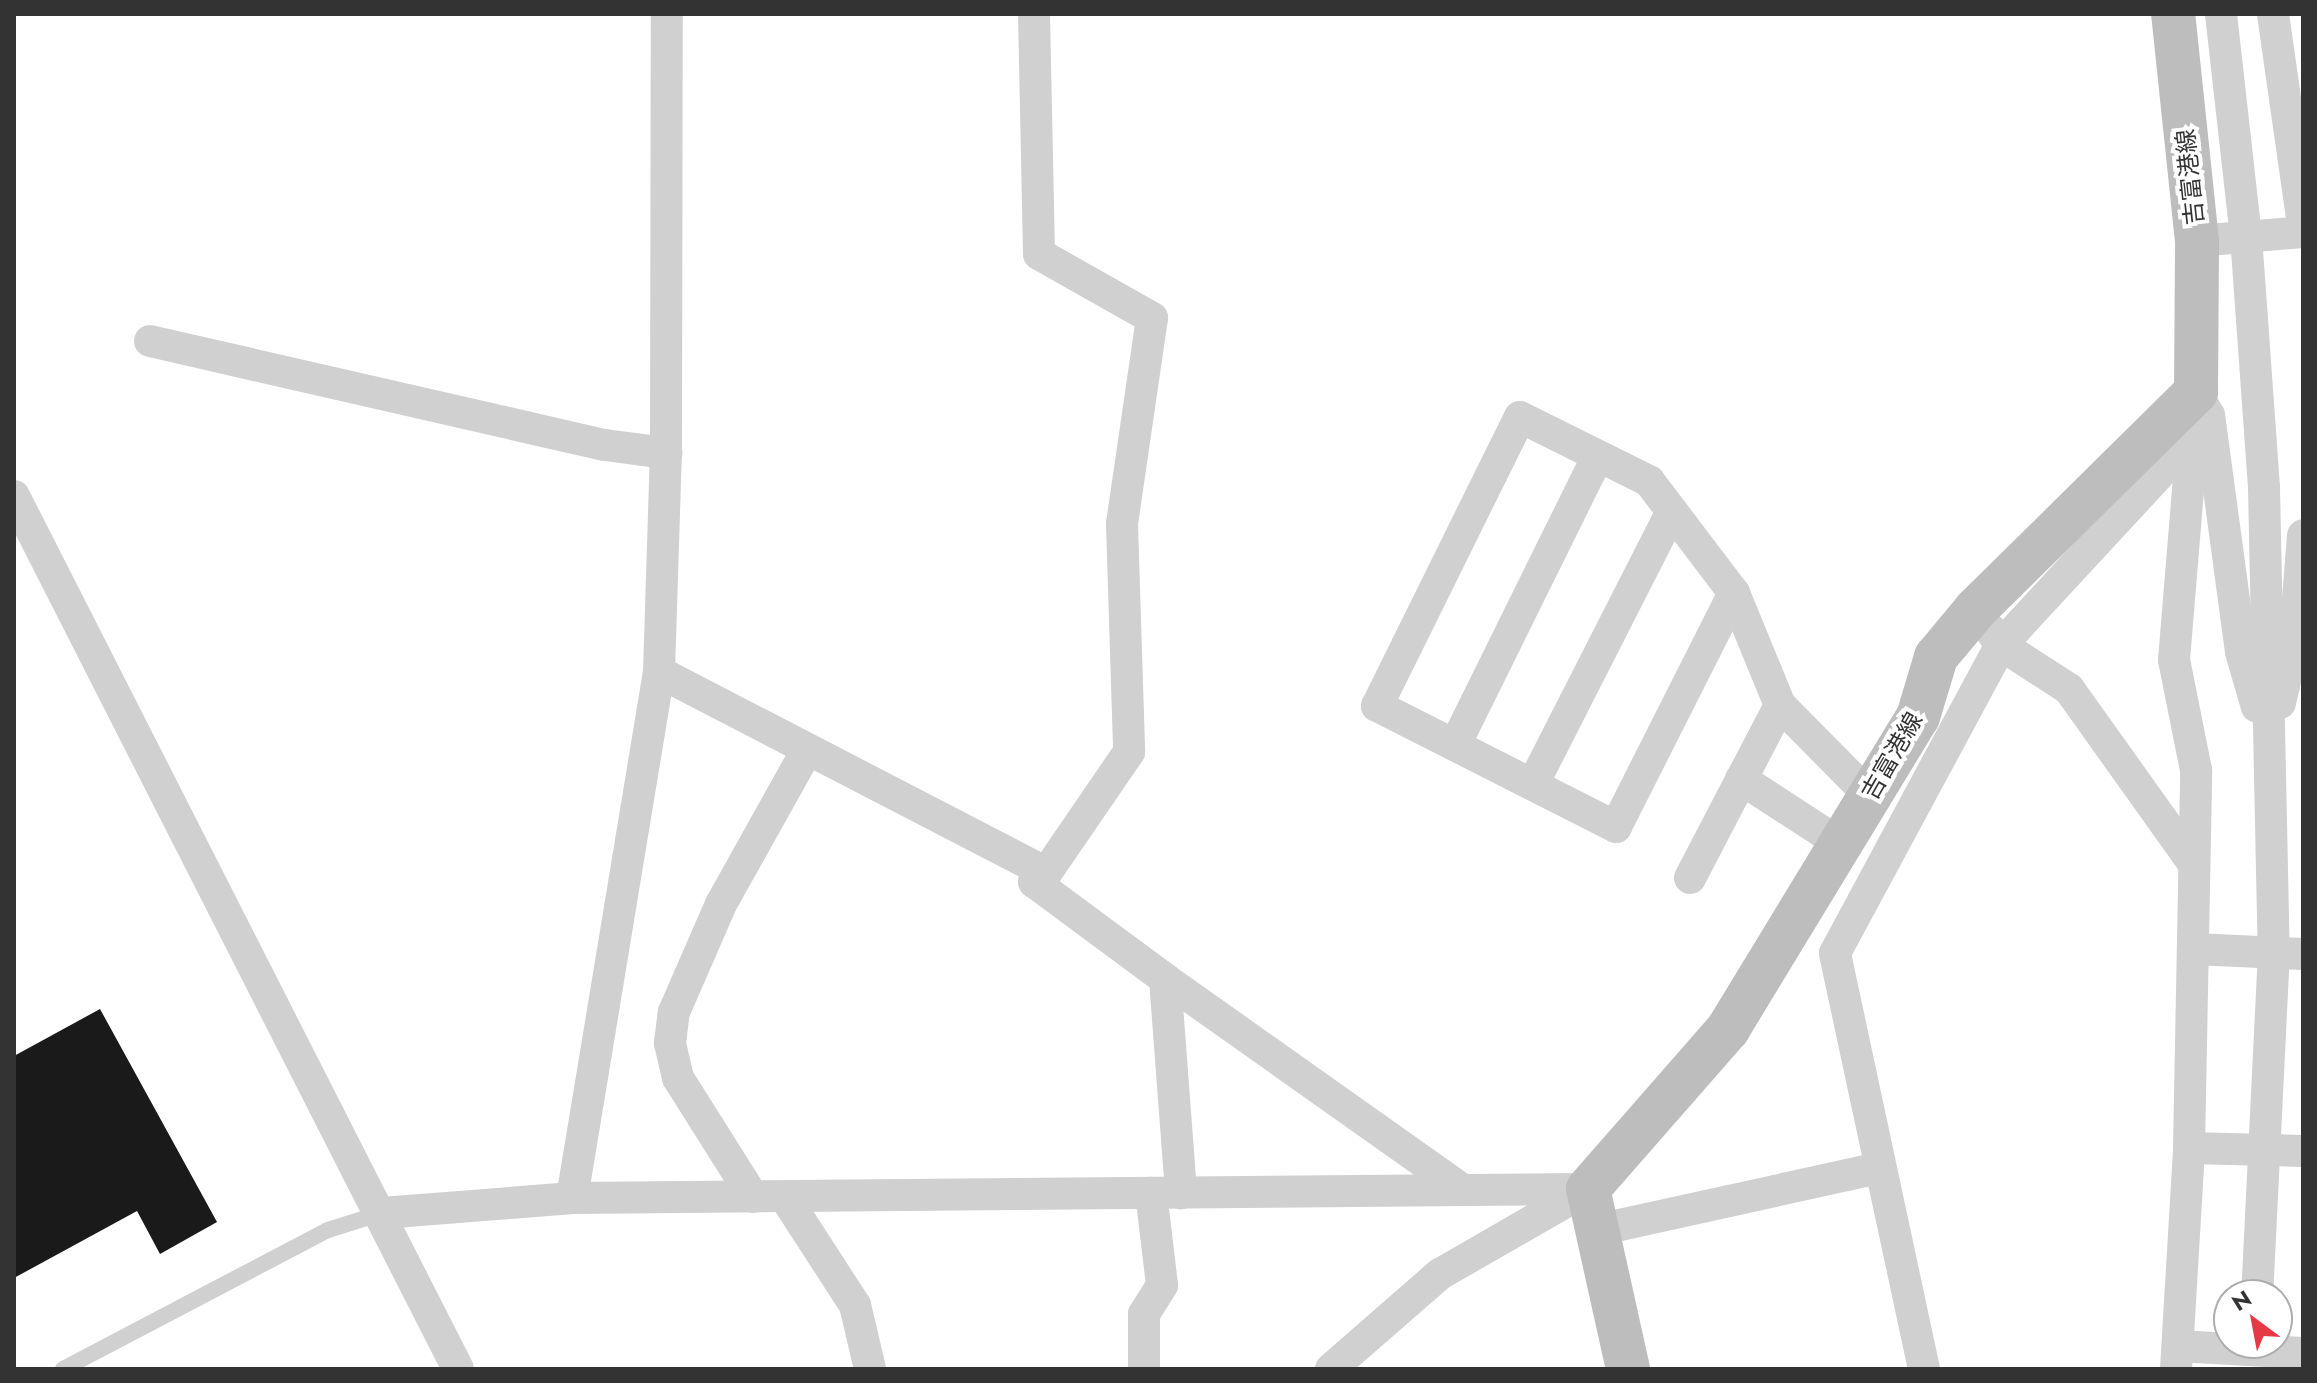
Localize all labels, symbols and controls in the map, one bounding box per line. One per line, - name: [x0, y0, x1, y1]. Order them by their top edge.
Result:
- street label: 吉富港線: [2171, 128, 2209, 226]
- street label: 吉富港線: [1856, 707, 1928, 805]
- north arrow: [2213, 1279, 2293, 1359]
- text: N: [2225, 1282, 2257, 1319]

